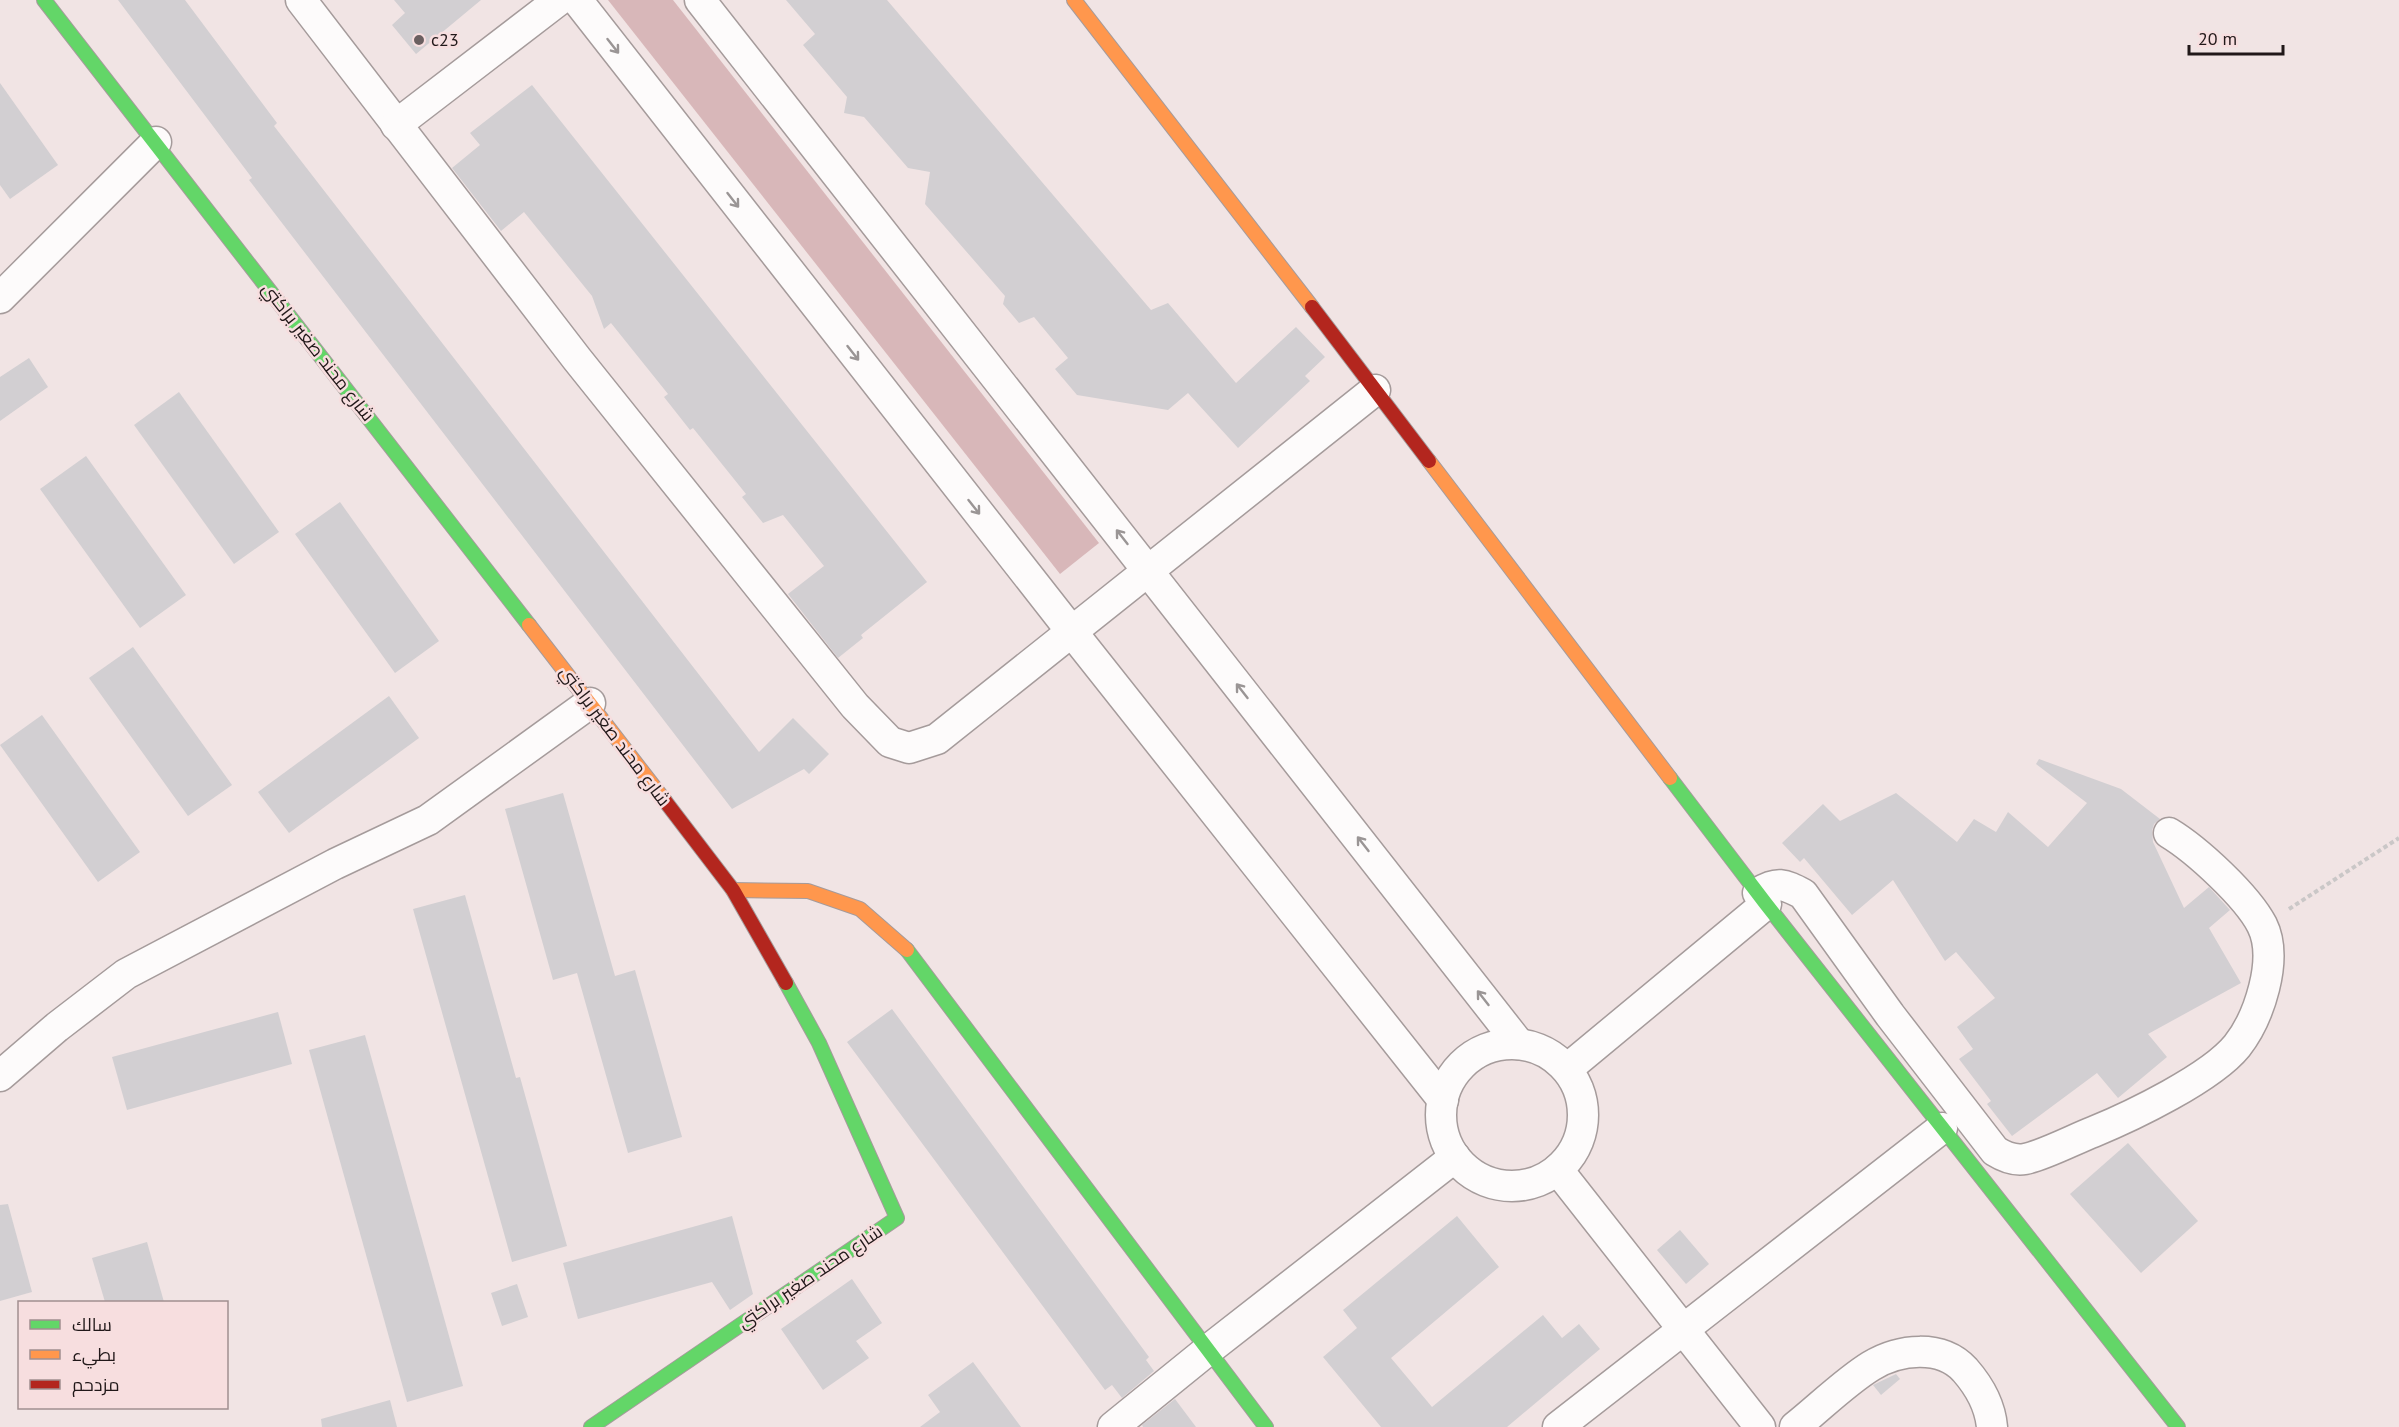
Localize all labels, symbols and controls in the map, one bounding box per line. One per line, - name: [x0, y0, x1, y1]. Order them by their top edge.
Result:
- scale bar: [2189, 18, 2284, 56]
- text: 20 m: [2198, 27, 2237, 50]
- place label: c23: [431, 28, 459, 51]
- marker: c23: [412, 33, 426, 47]
- one-way arrow: [607, 38, 620, 54]
- one-way arrow: [727, 191, 740, 207]
- street label: شارع محند صغير براكتي: [255, 278, 380, 428]
- one-way arrow: [847, 345, 860, 361]
- one-way arrow: [967, 498, 980, 514]
- one-way arrow: [1116, 529, 1129, 545]
- street label: شارع محند صغير براكتي: [553, 661, 676, 812]
- one-way arrow: [1236, 683, 1249, 699]
- one-way arrow: [1356, 836, 1369, 852]
- one-way arrow: [1476, 990, 1489, 1006]
- street label: شارع محند صغير براكتي: [733, 1220, 888, 1336]
- legend: [18, 1301, 228, 1409]
- text: سالك: [72, 1313, 112, 1336]
- text: بطيء: [72, 1343, 116, 1369]
- text: مزدحم: [72, 1373, 120, 1397]

